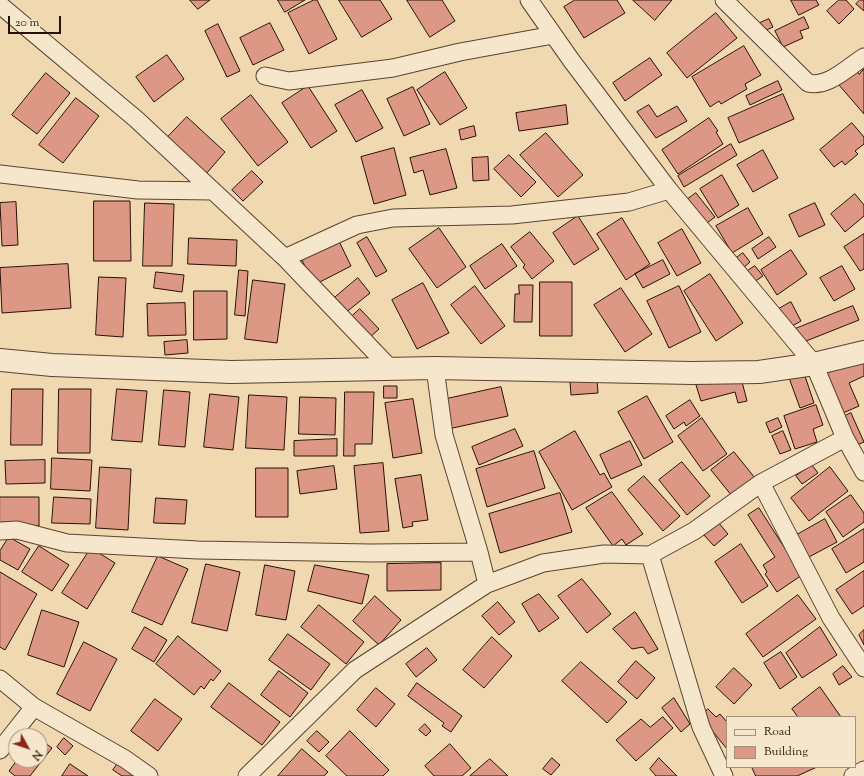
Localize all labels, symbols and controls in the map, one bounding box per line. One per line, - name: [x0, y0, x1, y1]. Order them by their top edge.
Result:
- scale bar: [10, 8, 63, 34]
- text: 20 m: [15, 14, 39, 32]
- legend: [726, 716, 856, 768]
- text: Road: [764, 723, 791, 741]
- north arrow: [8, 728, 48, 768]
- text: Building: [764, 743, 808, 761]
- text: N: [27, 747, 45, 764]

